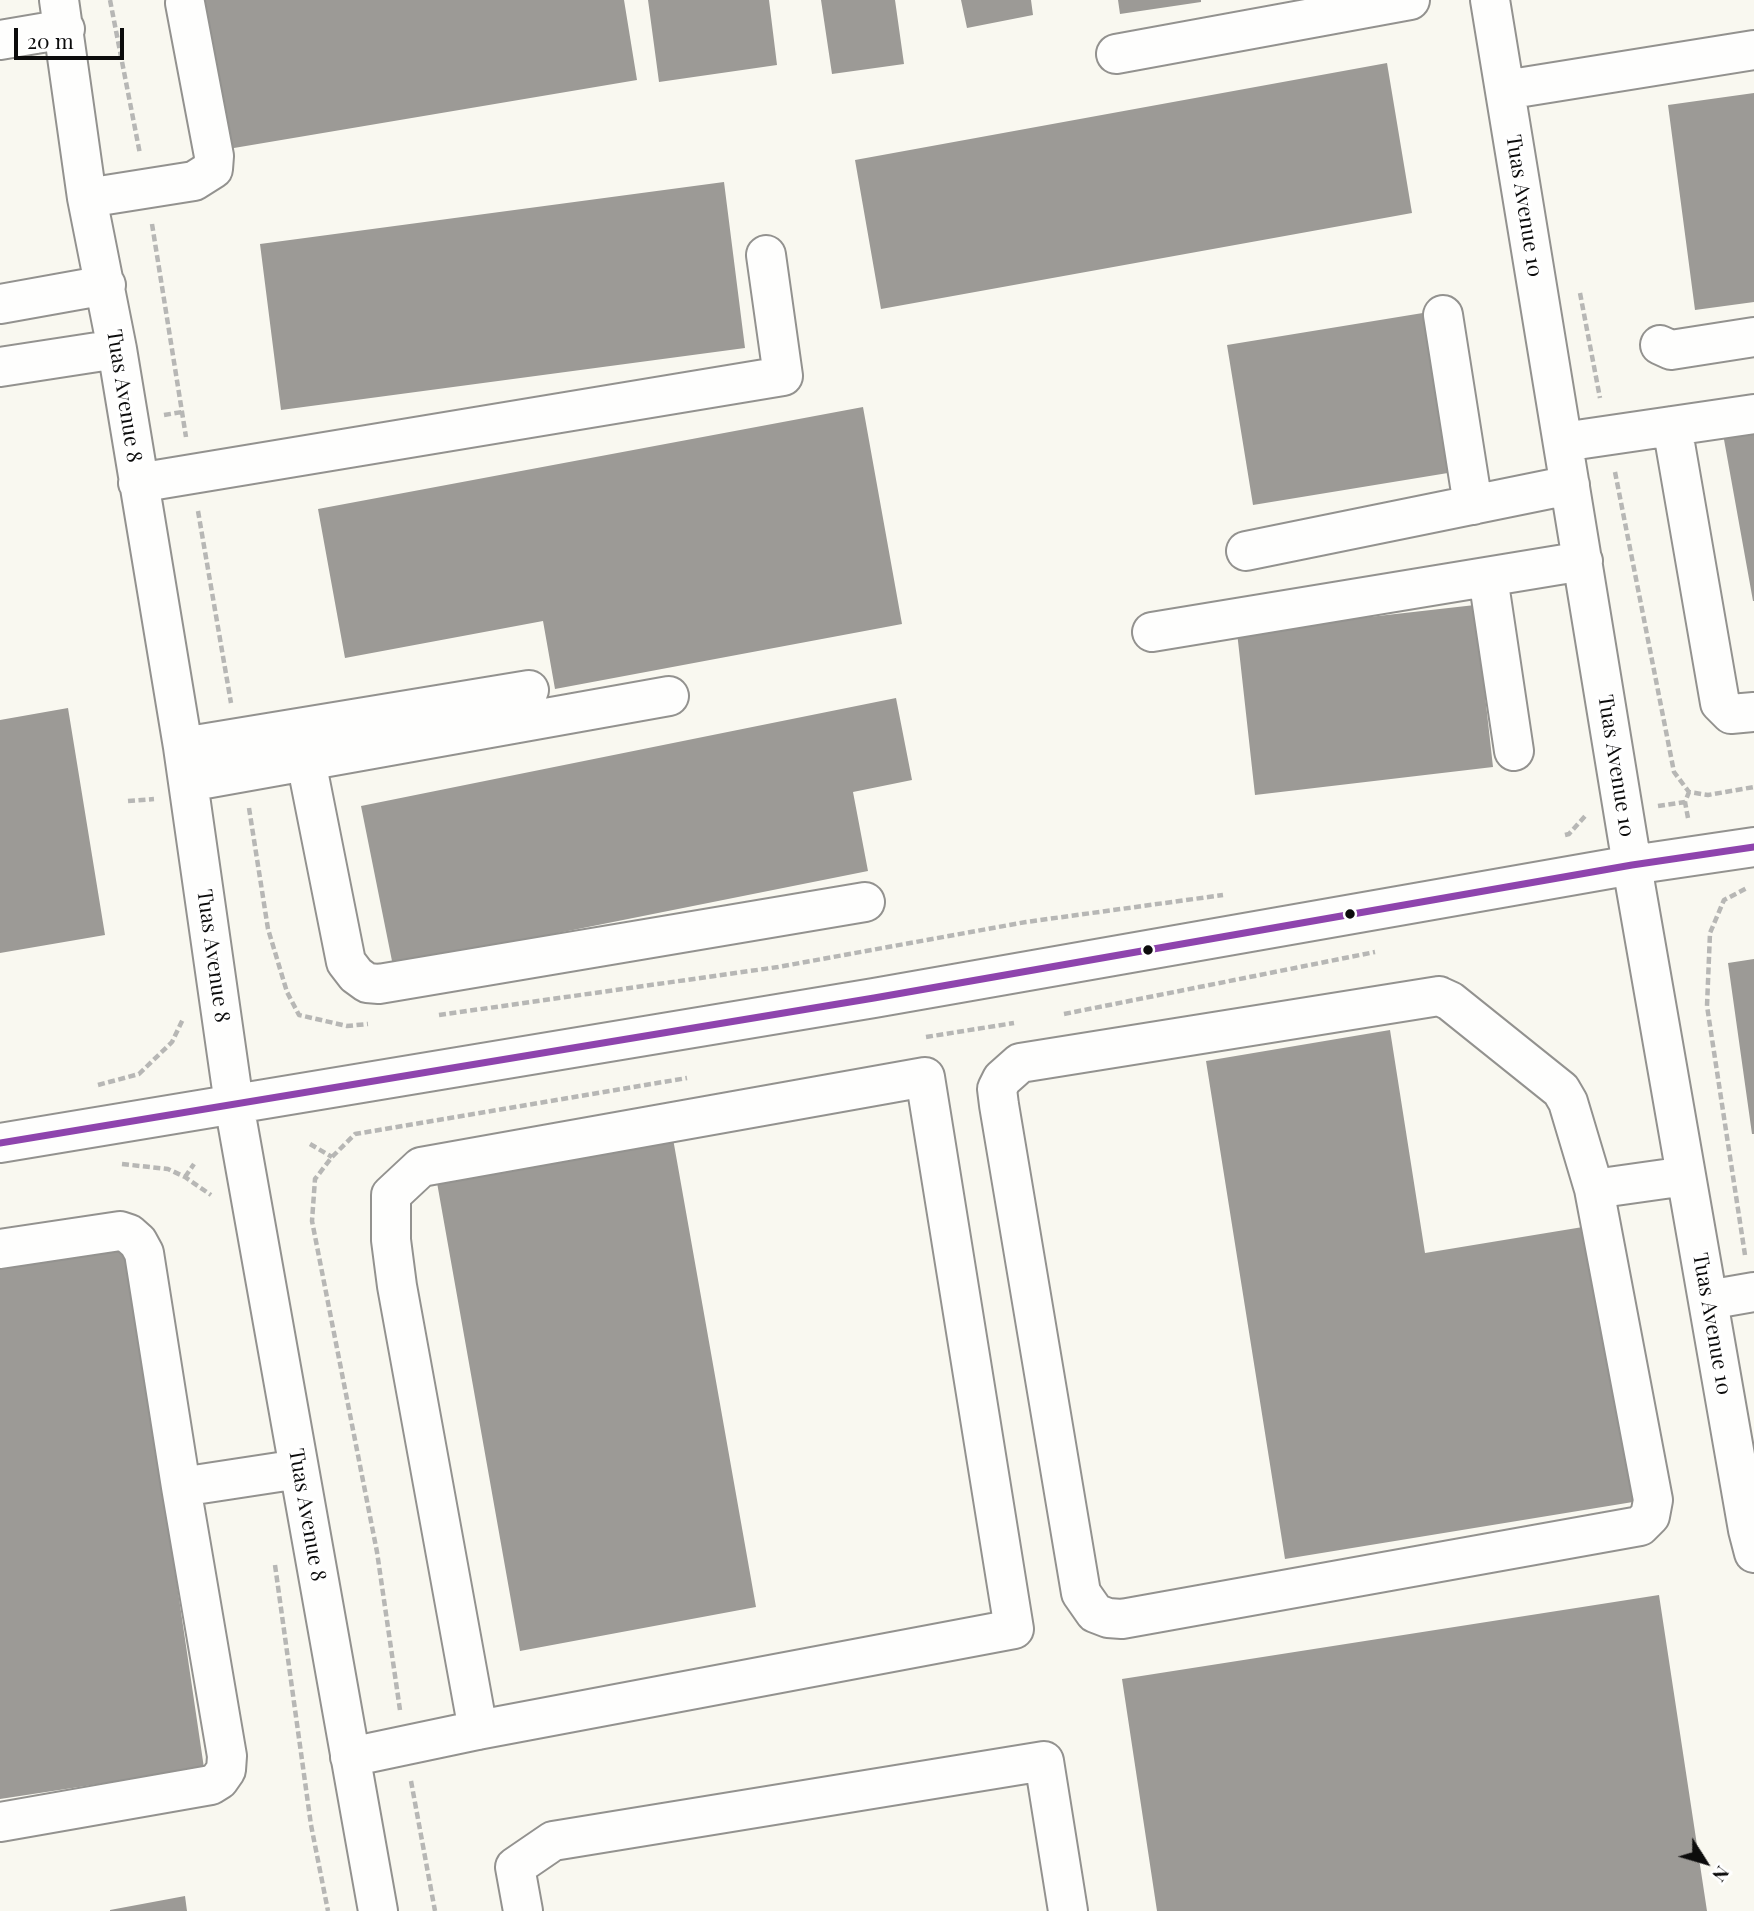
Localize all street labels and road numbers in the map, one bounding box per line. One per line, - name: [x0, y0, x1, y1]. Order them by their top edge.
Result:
- street label: Tuas Avenue 10: [1500, 133, 1548, 279]
- street label: Tuas Avenue 8: [101, 328, 147, 464]
- street label: Tuas Avenue 10: [1592, 693, 1640, 839]
- street label: Tuas Avenue 8: [191, 888, 235, 1024]
- street label: Tuas Avenue 10: [1687, 1251, 1737, 1397]
- street label: Tuas Avenue 8: [283, 1447, 331, 1583]

